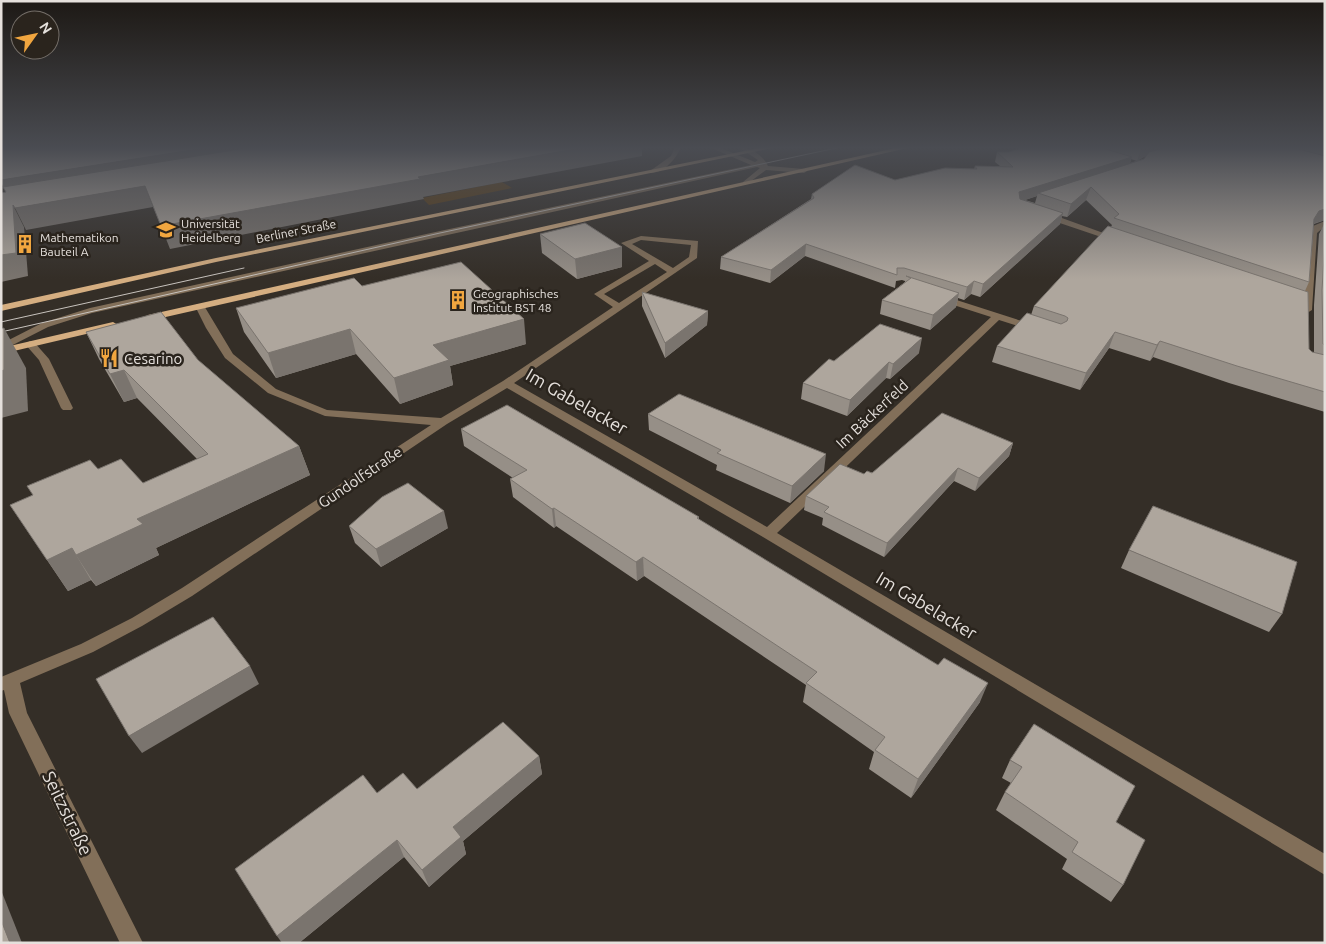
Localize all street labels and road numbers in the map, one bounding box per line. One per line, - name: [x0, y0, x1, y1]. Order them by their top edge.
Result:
- street label: Berliner Straße: [255, 217, 337, 245]
- street label: Im Gabelacker: [523, 364, 631, 438]
- street label: Im Bäckerfeld: [832, 376, 912, 452]
- street label: Gundolfstraße: [315, 443, 405, 511]
- street label: Im Gabelacker: [873, 567, 981, 643]
- street label: Seitzstraße: [39, 768, 97, 858]

